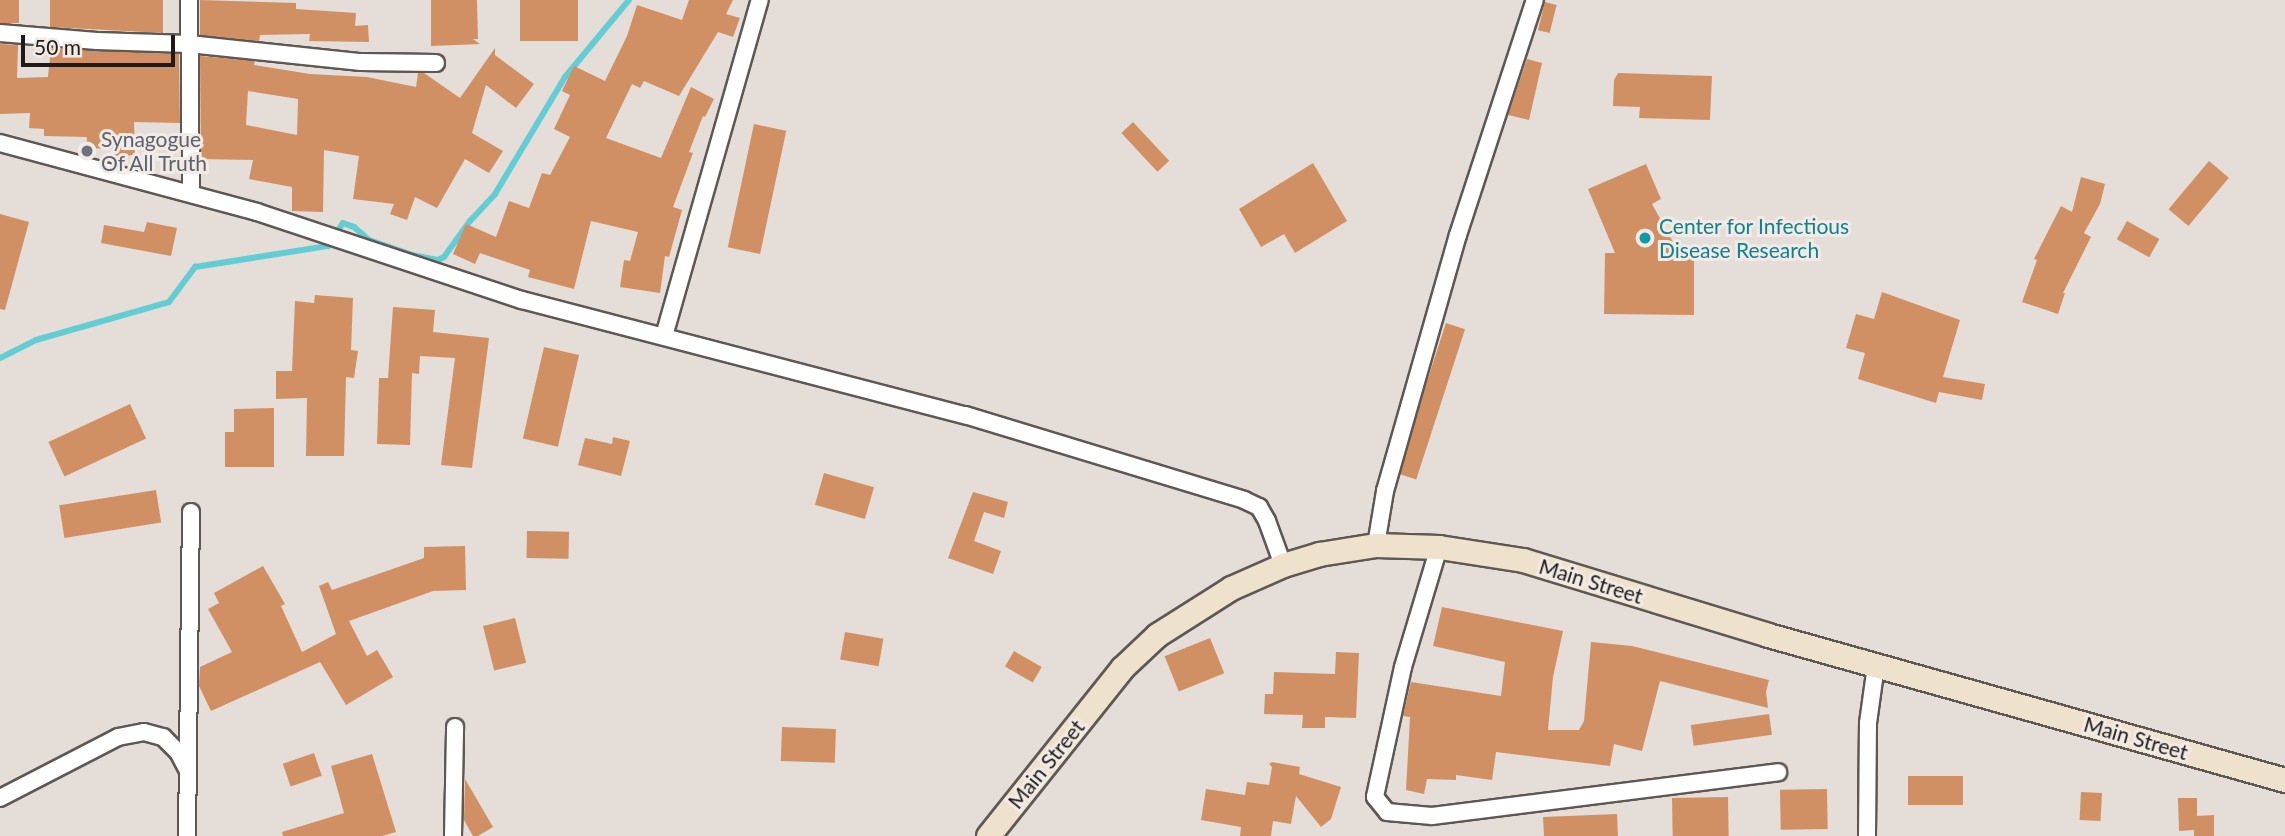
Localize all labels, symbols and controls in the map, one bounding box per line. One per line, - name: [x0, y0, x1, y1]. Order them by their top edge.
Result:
- scale bar: [24, 21, 178, 65]
- text: 50 m: [34, 34, 81, 59]
- place label: Synagogue Of All Truth: [101, 126, 209, 176]
- marker: Synagogue Of All Truth: [79, 143, 95, 159]
- place label: Center for Infectious Disease Research: [1659, 213, 1850, 263]
- marker: Center for Infectious Disease Research: [1637, 230, 1653, 246]
- street label: Main Street: [1536, 553, 1646, 609]
- street label: Main Street: [2081, 711, 2191, 765]
- street label: Main Street: [1003, 714, 1089, 814]

